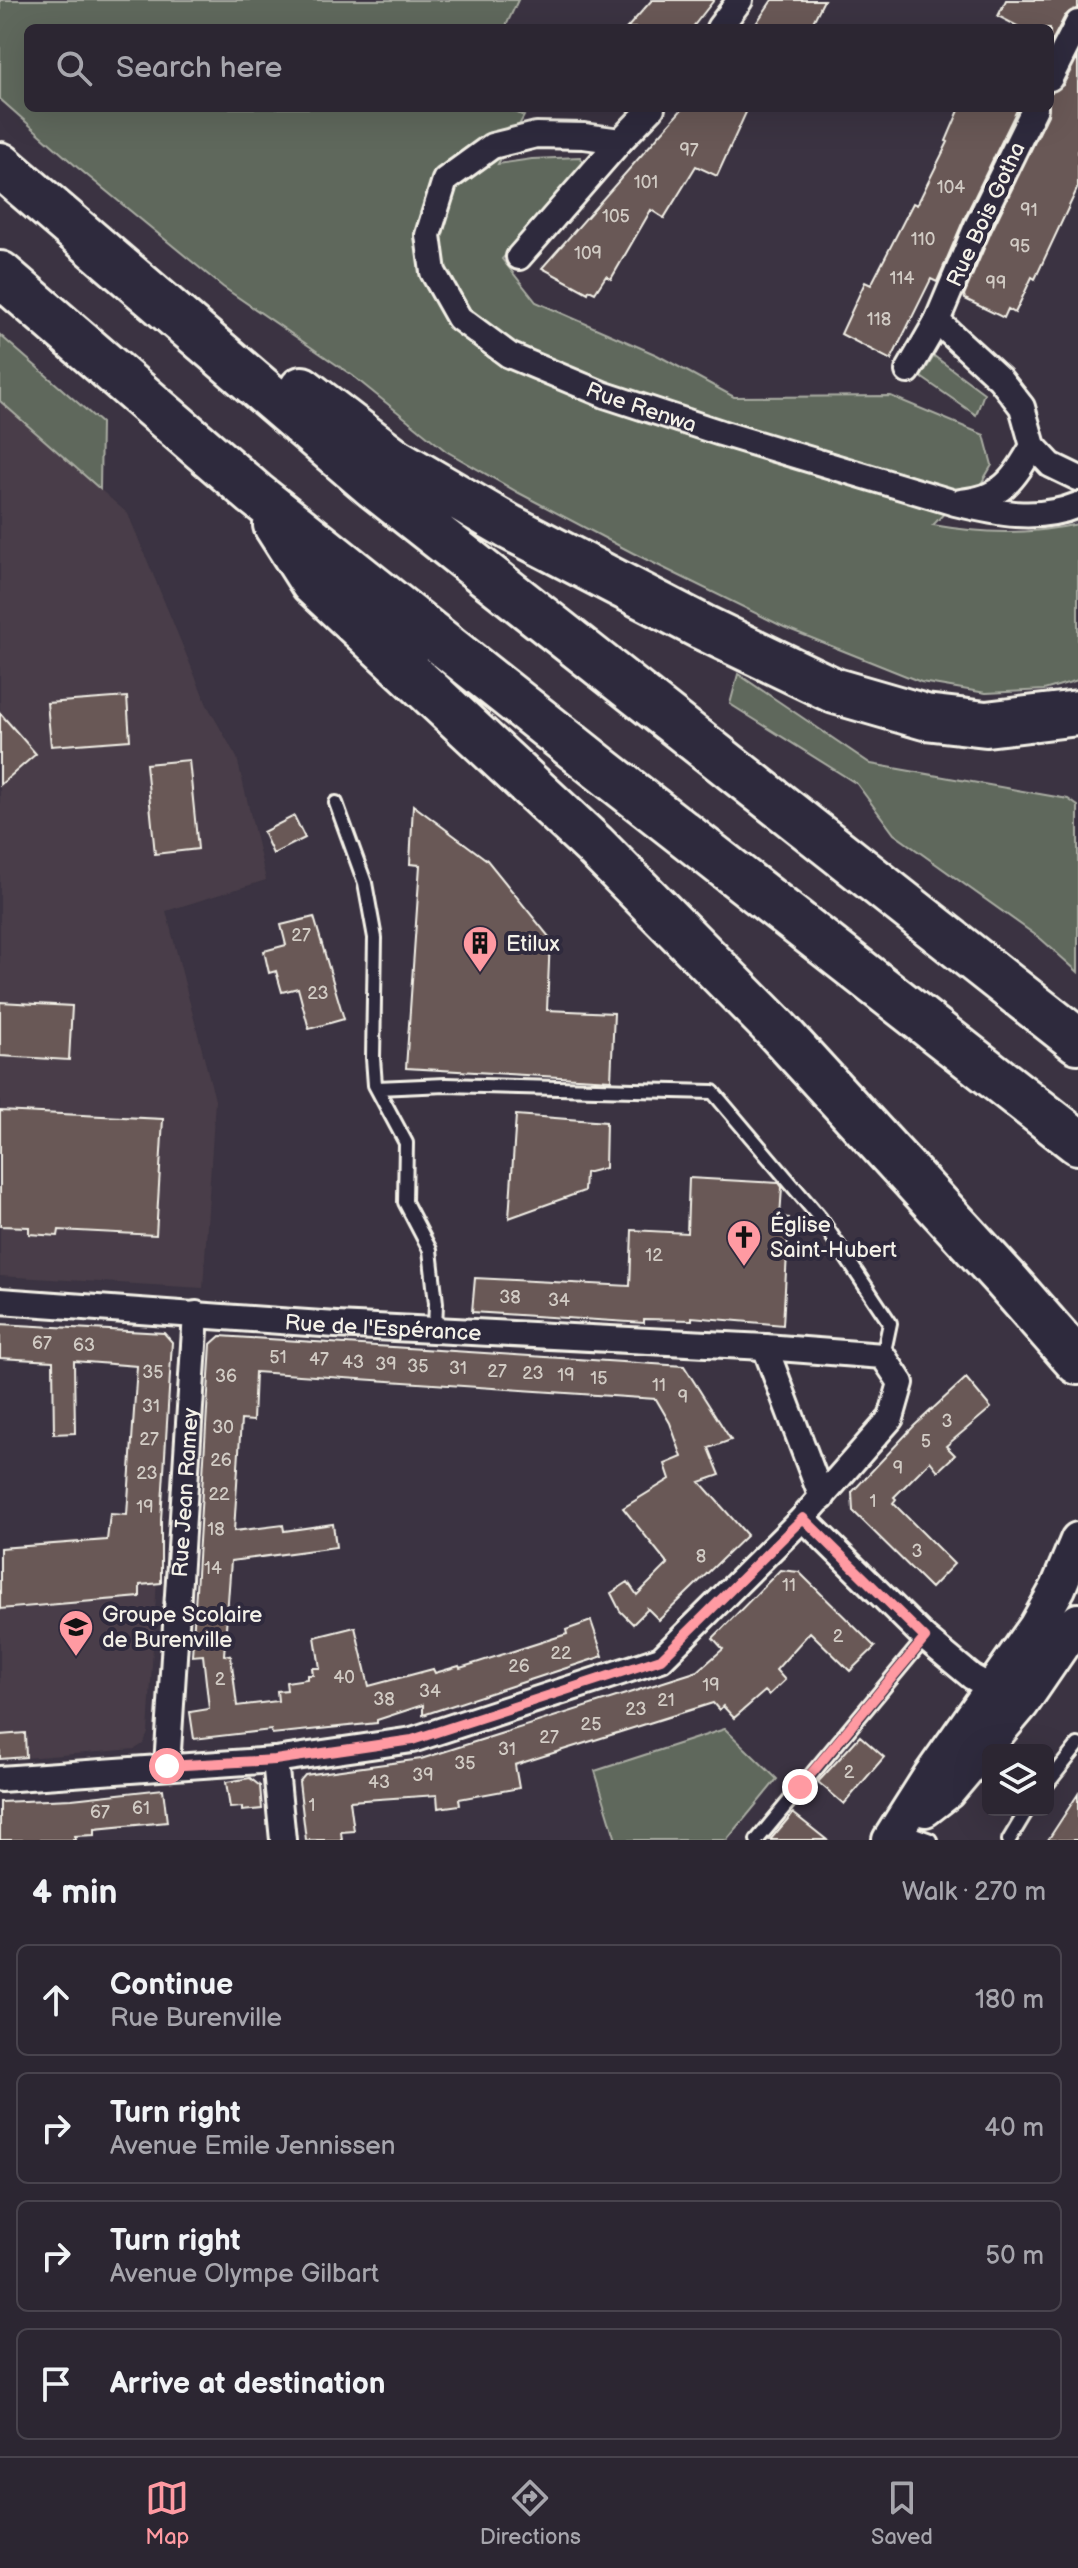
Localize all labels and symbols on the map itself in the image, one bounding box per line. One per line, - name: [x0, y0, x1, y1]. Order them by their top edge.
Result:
- street label: Rue Bois Gotha: [941, 138, 1032, 291]
- house number: 97: [679, 140, 699, 161]
- house number: 101: [634, 172, 658, 193]
- house number: 104: [937, 177, 965, 198]
- house number: 91: [1020, 200, 1038, 221]
- house number: 105: [602, 206, 630, 227]
- house number: 110: [911, 229, 935, 250]
- house number: 95: [1010, 236, 1030, 257]
- house number: 109: [574, 243, 602, 264]
- house number: 114: [890, 268, 914, 289]
- house number: 99: [986, 273, 1006, 294]
- house number: 118: [867, 309, 891, 330]
- street label: Rue Renwa: [582, 377, 700, 439]
- building icon: Etilux: [461, 924, 499, 974]
- house number: 27: [291, 925, 311, 946]
- place label: Etilux: [506, 931, 561, 958]
- house number: 23: [307, 983, 329, 1004]
- place label: Église Saint-Hubert: [770, 1211, 897, 1264]
- church icon: Église Saint-Hubert: [725, 1218, 763, 1268]
- house number: 12: [645, 1245, 663, 1266]
- house number: 38: [499, 1287, 521, 1308]
- house number: 34: [548, 1290, 570, 1311]
- street label: Rue de l'Espérance: [284, 1309, 482, 1347]
- house number: 67: [32, 1333, 52, 1354]
- house number: 63: [73, 1335, 95, 1356]
- house number: 51: [269, 1347, 287, 1368]
- house number: 47: [309, 1349, 329, 1370]
- house number: 43: [342, 1352, 364, 1373]
- house number: 39: [375, 1354, 397, 1375]
- house number: 35: [407, 1356, 429, 1377]
- house number: 31: [449, 1358, 467, 1379]
- house number: 27: [487, 1361, 507, 1382]
- house number: 35: [142, 1362, 164, 1383]
- house number: 23: [522, 1363, 544, 1384]
- house number: 19: [557, 1365, 575, 1386]
- house number: 36: [215, 1366, 237, 1387]
- house number: 15: [590, 1368, 608, 1389]
- house number: 11: [652, 1375, 666, 1396]
- house number: 9: [678, 1387, 688, 1408]
- house number: 31: [142, 1396, 160, 1417]
- street label: Rue Jean Ramey: [167, 1407, 205, 1578]
- house number: 3: [941, 1411, 953, 1432]
- house number: 30: [212, 1417, 234, 1438]
- house number: 27: [139, 1429, 159, 1450]
- house number: 5: [921, 1431, 931, 1452]
- house number: 26: [210, 1450, 232, 1471]
- house number: 9: [893, 1458, 903, 1479]
- house number: 23: [136, 1463, 158, 1484]
- house number: 22: [208, 1484, 230, 1505]
- house number: 1: [870, 1491, 876, 1512]
- house number: 19: [136, 1497, 154, 1518]
- house number: 18: [207, 1519, 225, 1540]
- house number: 3: [911, 1541, 923, 1562]
- house number: 8: [696, 1546, 706, 1567]
- house number: 14: [204, 1558, 222, 1579]
- house number: 11: [782, 1575, 796, 1596]
- place label: Groupe Scolaire de Burenville: [102, 1602, 262, 1654]
- school or university icon: Groupe Scolaire de Burenville: [57, 1608, 95, 1658]
- house number: 2: [833, 1626, 844, 1647]
- house number: 22: [550, 1643, 572, 1664]
- house number: 26: [508, 1656, 530, 1677]
- house number: 40: [333, 1667, 355, 1688]
- house number: 2: [215, 1669, 226, 1690]
- house number: 19: [702, 1675, 720, 1696]
- house number: 34: [419, 1681, 441, 1702]
- house number: 38: [373, 1689, 395, 1710]
- house number: 21: [657, 1690, 675, 1711]
- house number: 23: [625, 1699, 647, 1720]
- house number: 25: [581, 1714, 601, 1735]
- house number: 27: [539, 1727, 559, 1748]
- house number: 31: [498, 1739, 516, 1760]
- route start: [149, 1748, 185, 1784]
- house number: 35: [454, 1753, 476, 1774]
- house number: 2: [844, 1762, 855, 1783]
- house number: 39: [412, 1765, 434, 1786]
- route end: [782, 1769, 818, 1805]
- house number: 43: [368, 1772, 390, 1793]
- house number: 1: [309, 1795, 315, 1816]
- house number: 61: [132, 1798, 150, 1819]
- house number: 67: [90, 1802, 110, 1823]

